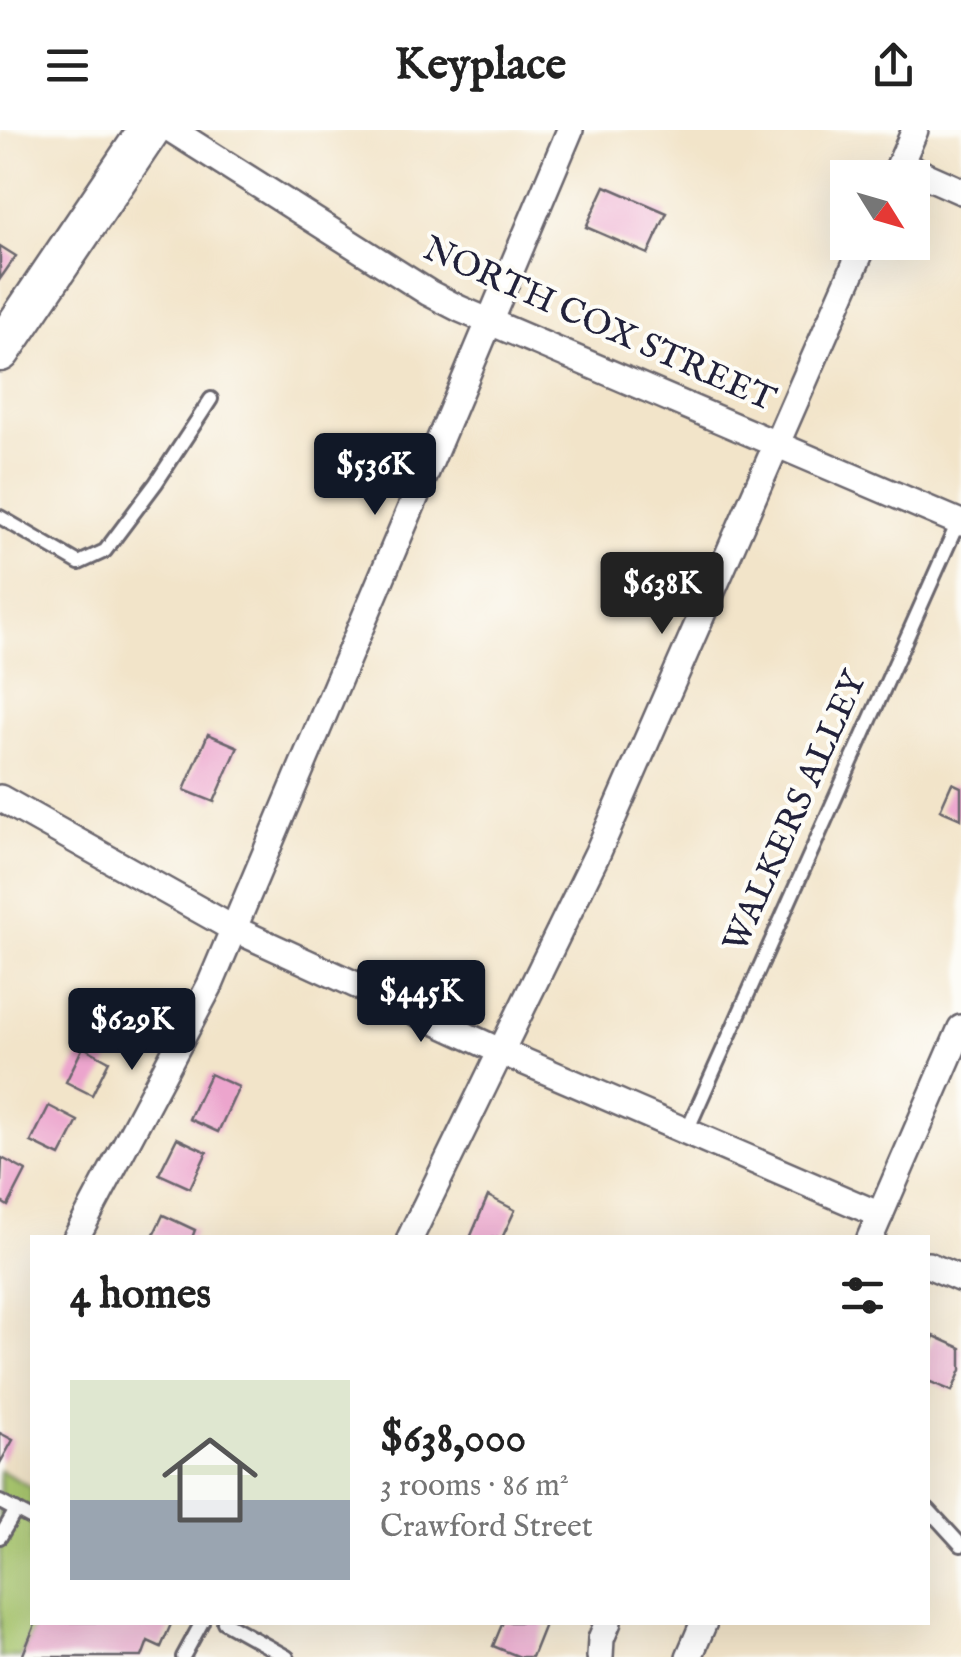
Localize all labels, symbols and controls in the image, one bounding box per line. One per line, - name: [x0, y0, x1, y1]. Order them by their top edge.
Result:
- text: Keyplace: [395, 37, 566, 94]
- icon: menu: [40, 38, 95, 93]
- icon: share: [866, 38, 921, 93]
- north arrow: [830, 160, 930, 260]
- map controls: [830, 160, 930, 260]
- street label: NORTH COX STREET: [416, 227, 783, 423]
- pin: $536K: [305, 433, 445, 518]
- text: $536K: [336, 445, 414, 486]
- pin: $638K: [592, 552, 732, 637]
- text: $638K: [623, 564, 701, 605]
- street label: WALKERS ALLEY: [714, 663, 879, 959]
- pin: $445K: [351, 960, 491, 1045]
- text: $445K: [379, 972, 463, 1013]
- pin: $629K: [62, 988, 202, 1073]
- text: $629K: [90, 1000, 174, 1041]
- icon: filters: [835, 1268, 890, 1323]
- text: 4 homes: [70, 1269, 211, 1322]
- text: $638,000: [380, 1413, 526, 1466]
- icon: home: [150, 1420, 270, 1540]
- text: 3 rooms · 86 m²: [380, 1466, 569, 1507]
- text: Crawford Street: [380, 1507, 593, 1548]

